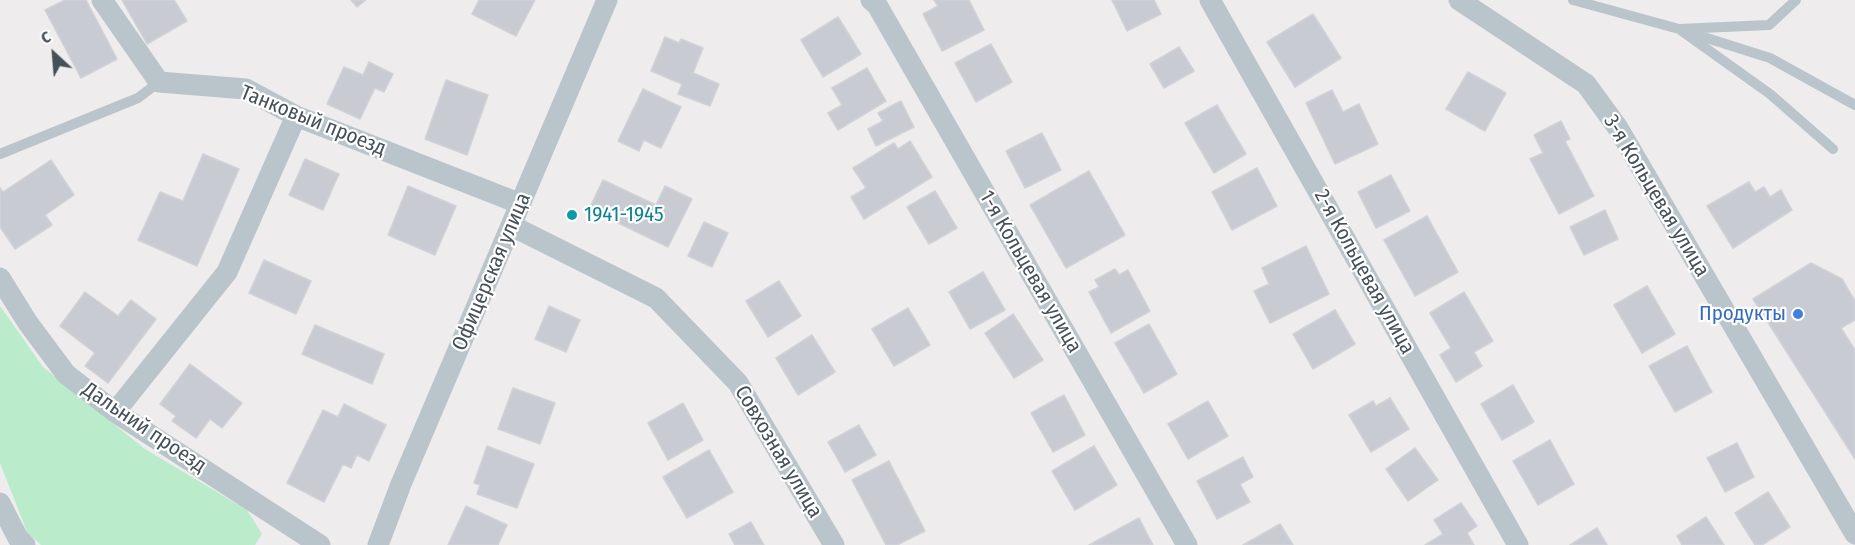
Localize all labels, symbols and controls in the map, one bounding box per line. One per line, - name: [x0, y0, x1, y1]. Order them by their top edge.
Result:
- north arrow: [24, 24, 84, 84]
- text: С: [38, 27, 54, 48]
- street label: Танковый проезд: [237, 80, 389, 162]
- street label: 3-я Кольцевая улица: [1598, 110, 1714, 282]
- street label: 2-я Кольцевая улица: [1308, 185, 1420, 359]
- street label: 1-я Кольцевая улица: [973, 186, 1087, 358]
- street label: Офицерская улица: [447, 189, 537, 355]
- place label: 1941-1945: [584, 202, 664, 228]
- marker: 1941-1945: [565, 208, 579, 222]
- place label: Продукты: [1699, 301, 1786, 327]
- marker: Продукты: [1791, 307, 1805, 321]
- street label: Дальний проезд: [77, 377, 211, 479]
- street label: Совхозная улица: [729, 381, 827, 523]

